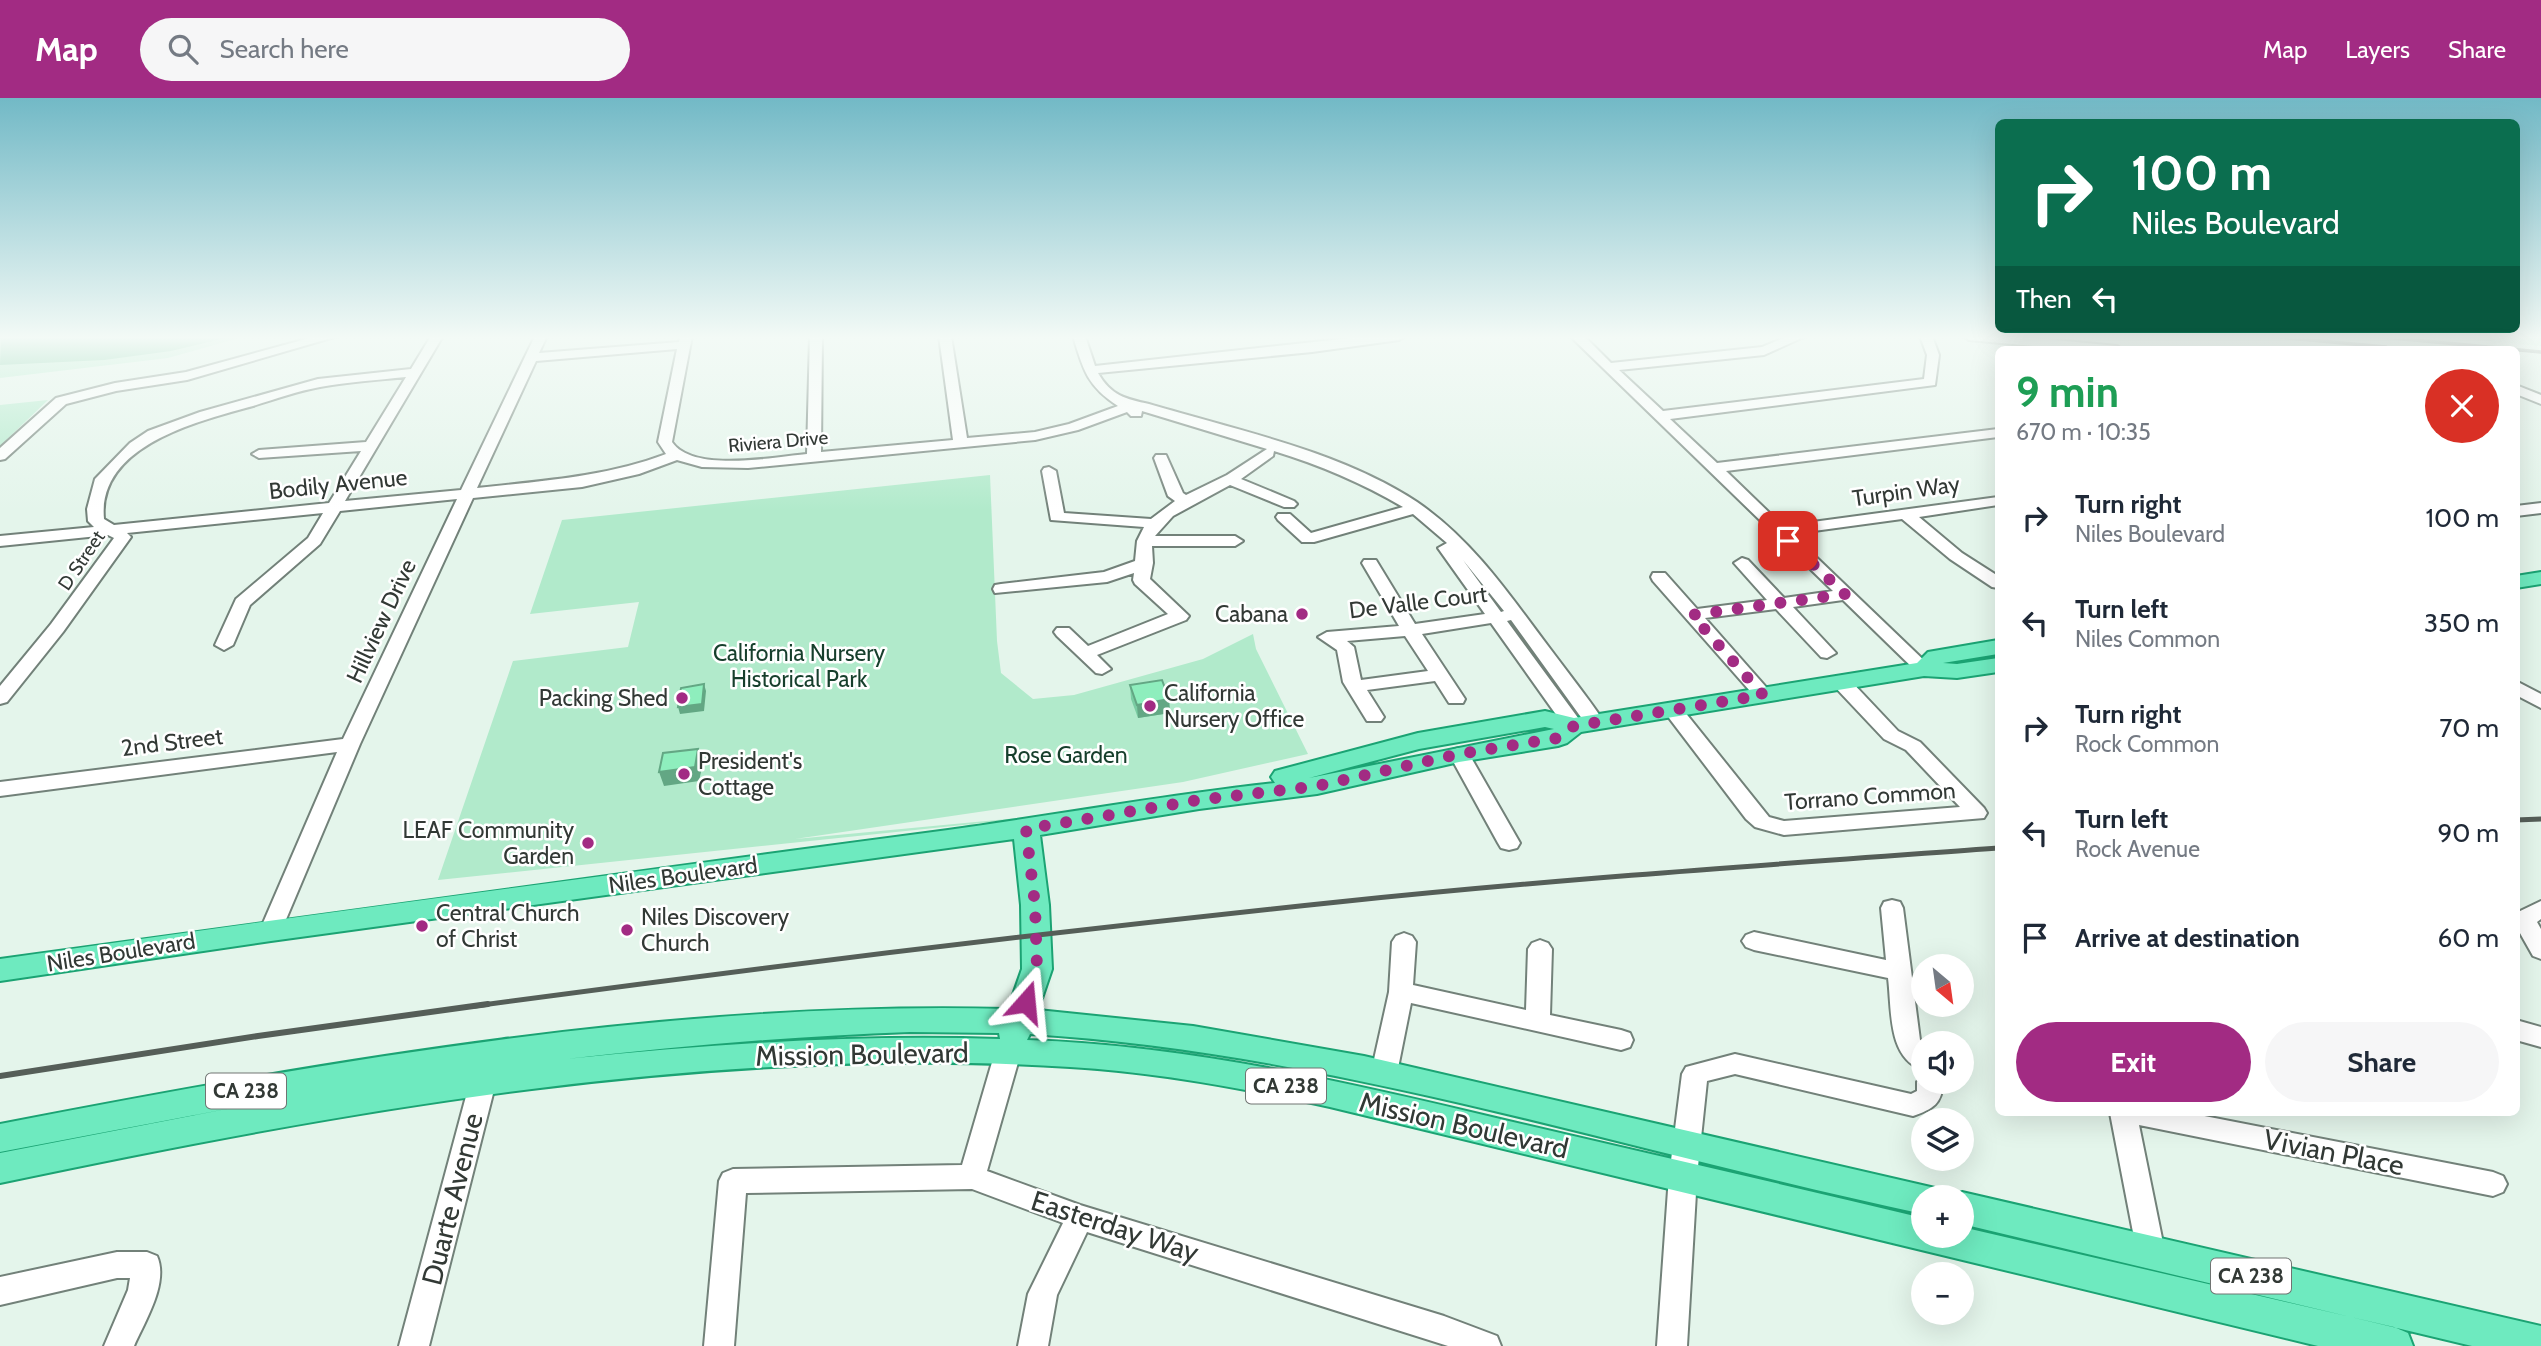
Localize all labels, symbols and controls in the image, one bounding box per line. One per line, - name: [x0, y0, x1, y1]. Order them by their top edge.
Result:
- search box: [140, 18, 630, 81]
- text: Map: [35, 29, 98, 69]
- icon: search: [164, 30, 202, 68]
- text: Search here: [220, 33, 349, 65]
- text: Map: [2263, 35, 2307, 64]
- text: Layers: [2345, 35, 2410, 64]
- text: Share: [2448, 35, 2506, 64]
- text: 100 m: [2131, 143, 2272, 202]
- icon: right: [2016, 147, 2107, 238]
- text: Niles Boulevard: [2131, 203, 2340, 242]
- icon: left: [2086, 280, 2124, 318]
- text: Then: [2016, 283, 2072, 315]
- text: 9 min: [2016, 366, 2119, 418]
- button: close: [2425, 369, 2499, 443]
- text: 670 m · 10:35: [2016, 418, 2151, 446]
- street label: Riviera Drive: [727, 426, 829, 457]
- street label: Bodily Avenue: [267, 463, 409, 505]
- street label: Turpin Way: [1850, 470, 1962, 512]
- text: Turn right: [2075, 488, 2181, 520]
- icon: right: [2016, 499, 2054, 537]
- text: 100 m: [2426, 502, 2499, 534]
- pin: [1758, 511, 1818, 571]
- text: Niles Boulevard: [2075, 520, 2225, 548]
- icon: arrive: [1769, 522, 1807, 560]
- street label: D Street: [53, 526, 110, 594]
- street label: Hillview Drive: [340, 555, 422, 687]
- street label: De Valle Court: [1347, 580, 1489, 624]
- text: Turn left: [2075, 593, 2168, 625]
- place label: Cabana: [1215, 600, 1288, 628]
- icon: left: [2016, 604, 2054, 642]
- marker: Cabana: [1294, 606, 1310, 622]
- text: 350 m: [2424, 607, 2499, 639]
- text: Niles Common: [2075, 625, 2220, 653]
- park label: California Nursery Historical Park: [713, 639, 885, 693]
- place label: California Nursery Office: [1164, 679, 1305, 733]
- place label: Packing Shed: [539, 684, 668, 712]
- marker: Packing Shed: [674, 690, 690, 706]
- marker: California Nursery Office: [1142, 698, 1158, 714]
- text: Turn right: [2075, 698, 2181, 730]
- icon: right: [2016, 709, 2054, 747]
- text: 70 m: [2439, 712, 2499, 744]
- street label: 2nd Street: [120, 722, 225, 762]
- text: Rock Common: [2075, 730, 2219, 758]
- park label: Rose Garden: [1004, 741, 1128, 769]
- place label: President's Cottage: [698, 747, 802, 801]
- marker: President's Cottage: [676, 766, 692, 782]
- street label: Torrano Common: [1783, 776, 1957, 816]
- text: Turn left: [2075, 803, 2168, 835]
- icon: left: [2016, 814, 2054, 852]
- place label: LEAF Community Garden: [402, 816, 574, 870]
- text: 90 m: [2437, 817, 2499, 849]
- marker: LEAF Community Garden: [580, 835, 596, 851]
- text: Rock Avenue: [2075, 835, 2200, 863]
- street label: Niles Boulevard: [607, 851, 759, 899]
- place label: Central Church of Christ: [436, 899, 579, 953]
- place label: Niles Discovery Church: [641, 903, 789, 957]
- marker: Central Church of Christ: [414, 918, 430, 934]
- icon: arrive: [2016, 919, 2054, 957]
- marker: Niles Discovery Church: [619, 922, 635, 938]
- text: Arrive at destination: [2075, 922, 2300, 954]
- text: 60 m: [2437, 922, 2499, 954]
- street label: Niles Boulevard: [45, 926, 197, 978]
- north arrow: [1911, 954, 1974, 1017]
- map controls: [1911, 954, 1974, 1325]
- position arrow: [989, 965, 1063, 1039]
- button: Exit: [2016, 1022, 2251, 1102]
- button: Share: [2265, 1022, 2499, 1102]
- button: sound: [1911, 1031, 1974, 1094]
- street label: Mission Boulevard: [755, 1035, 969, 1073]
- road number: CA 238: [1246, 1068, 1326, 1104]
- road number: CA 238: [206, 1074, 286, 1108]
- street label: Mission Boulevard: [1356, 1084, 1572, 1166]
- button: layers: [1911, 1108, 1974, 1171]
- street label: Duarte Avenue: [414, 1110, 490, 1288]
- street label: Vivian Place: [2261, 1122, 2407, 1182]
- street label: Easterday Way: [1027, 1183, 1203, 1269]
- button: +: [1911, 1185, 1974, 1248]
- road number: CA 238: [2211, 1258, 2291, 1294]
- button: −: [1911, 1262, 1974, 1325]

